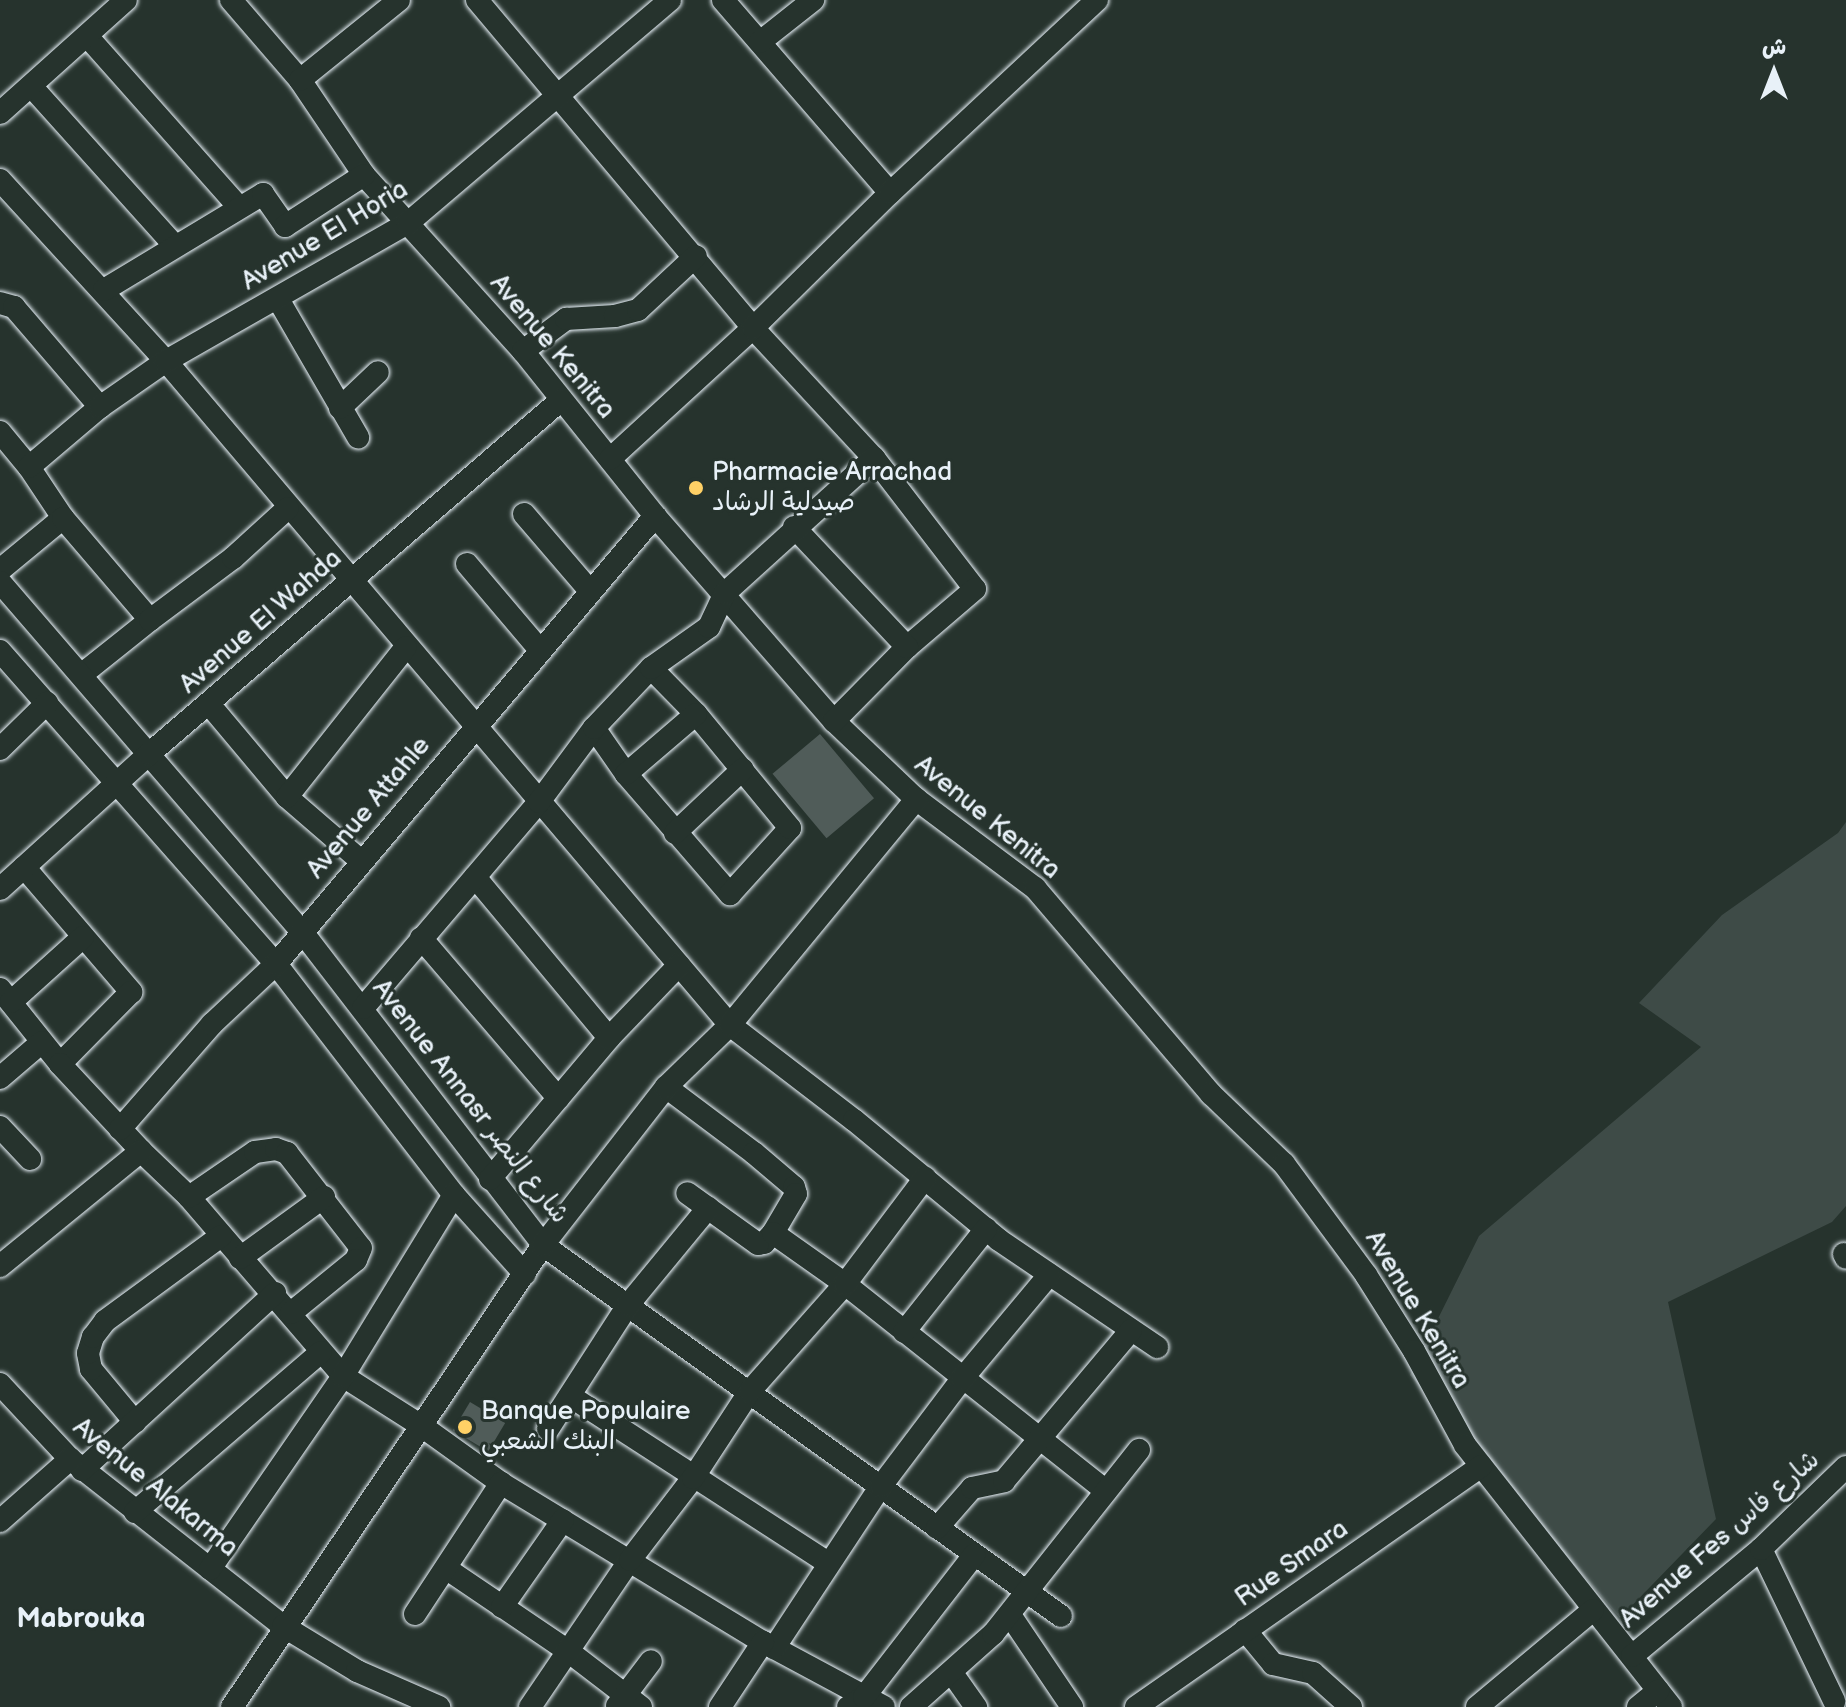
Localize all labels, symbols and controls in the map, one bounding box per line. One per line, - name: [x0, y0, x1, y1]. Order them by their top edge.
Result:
- north arrow: [1734, 32, 1814, 112]
- text: ش: [1762, 34, 1786, 61]
- street label: Avenue El Horia: [236, 174, 414, 298]
- street label: Avenue Kenitra: [483, 269, 621, 425]
- place label: Pharmacie Arrachad صيدلية الرشاد: [712, 457, 952, 518]
- marker: Pharmacie Arrachad صيدلية الرشاد: [687, 479, 705, 497]
- street label: Avenue El Wahda: [173, 543, 349, 701]
- street label: Avenue Attahle: [301, 731, 437, 885]
- street label: Avenue Kenitra: [908, 750, 1066, 886]
- street label: Avenue Annasr شارع النصر: [365, 974, 575, 1230]
- street label: Avenue Kenitra: [1358, 1225, 1476, 1395]
- place label: Banque Populaire البنك الشعبي: [481, 1396, 690, 1458]
- street label: Avenue Alakarma: [66, 1412, 244, 1564]
- marker: Banque Populaire البنك الشعبي: [456, 1418, 474, 1436]
- street label: Avenue Fes شارع فاس: [1614, 1445, 1826, 1635]
- street label: Rue Smara: [1229, 1514, 1355, 1614]
- district label: Mabrouka: [16, 1602, 146, 1636]

